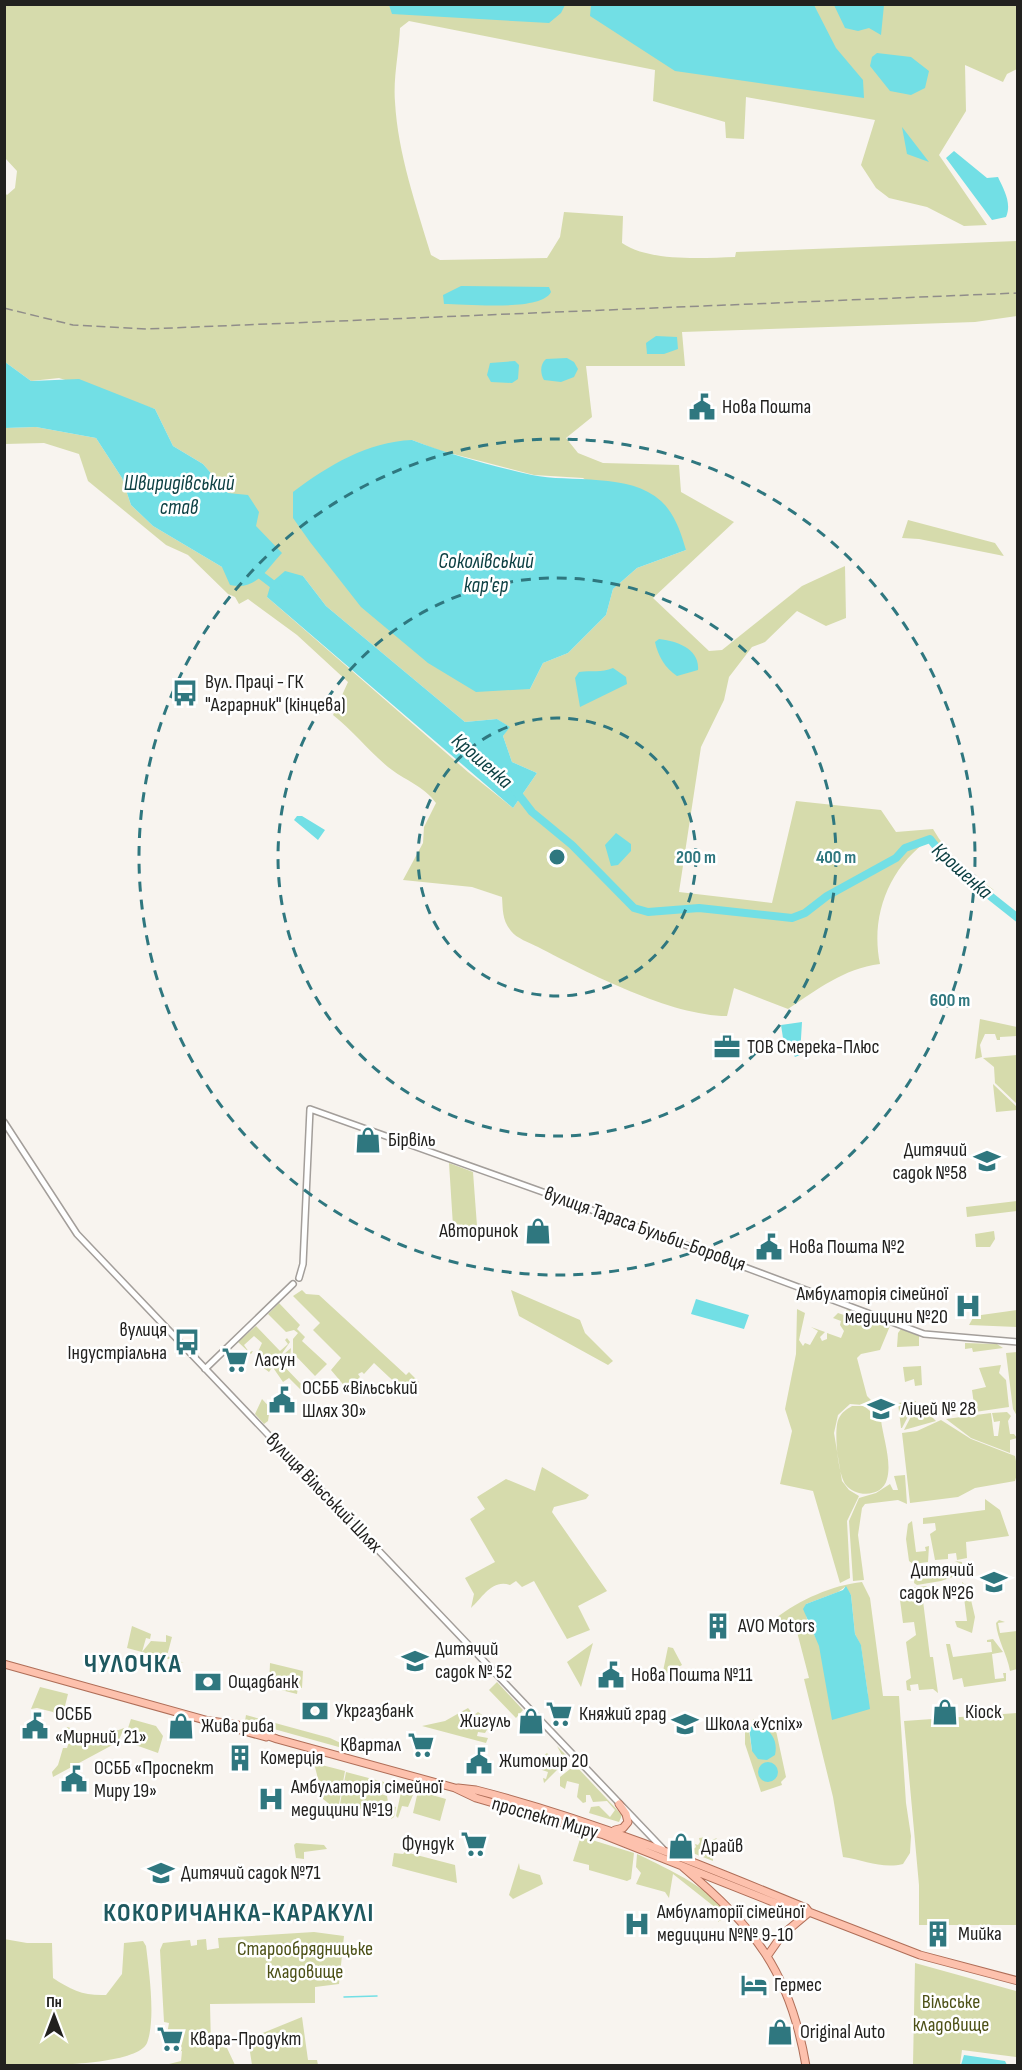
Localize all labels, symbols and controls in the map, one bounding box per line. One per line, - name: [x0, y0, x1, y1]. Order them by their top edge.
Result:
- public building icon: Нова Пошта: [687, 392, 717, 422]
- place label: Нова Пошта: [722, 395, 811, 419]
- water label: Швиридівський став: [124, 471, 235, 520]
- water label: Соколівський кар'єр: [438, 549, 534, 598]
- place label: Вул. Праці - ГК "Аграрник" (кінцева): [205, 670, 345, 717]
- bus stop icon: Вул. Праці - ГК "Аграрник" (кінцева): [170, 678, 200, 708]
- water label: Крошенка: [447, 728, 518, 794]
- water label: Крошенка: [927, 838, 998, 905]
- centre of rings: [547, 847, 567, 867]
- text: 200 m: [676, 847, 716, 868]
- text: 400 m: [816, 847, 856, 868]
- text: 600 m: [930, 990, 970, 1011]
- office icon: ТОВ Смерека-Плюс: [712, 1032, 742, 1062]
- place label: ТОВ Смерека-Плюс: [747, 1035, 880, 1059]
- shop icon: Бірвіль: [353, 1125, 383, 1155]
- place label: Бірвіль: [388, 1128, 436, 1152]
- place label: Дитячий садок №58: [892, 1138, 967, 1185]
- school or university icon: Дитячий садок №58: [972, 1146, 1002, 1176]
- street label: вулиця Тараса Бульби-Боровця: [541, 1181, 749, 1277]
- shop icon: Авторинок: [523, 1216, 553, 1246]
- place label: Авторинок: [438, 1219, 518, 1243]
- public building icon: Нова Пошта №2: [754, 1232, 784, 1262]
- place label: Нова Пошта №2: [789, 1235, 905, 1259]
- place label: Амбулаторія сімейної медицини №20: [795, 1282, 949, 1329]
- hospital icon: Амбулаторія сімейної медицини №20: [953, 1291, 983, 1321]
- place label: вулиця Індустріальна: [68, 1318, 167, 1365]
- bus stop icon: вулиця Індустріальна: [172, 1327, 202, 1357]
- supermarket icon: Ласун: [220, 1345, 250, 1375]
- place label: Ласун: [254, 1348, 295, 1372]
- place label: ОСББ «Вільський Шлях 30»: [302, 1376, 418, 1423]
- public building icon: ОСББ «Вільський Шлях 30»: [267, 1385, 297, 1415]
- school or university icon: Ліцей № 28: [866, 1394, 896, 1424]
- place label: Ліцей № 28: [900, 1397, 976, 1421]
- street label: вулиця Вільський Шлях: [261, 1428, 388, 1558]
- place label: Дитячий садок №26: [899, 1558, 974, 1605]
- school or university icon: Дитячий садок №26: [979, 1567, 1009, 1597]
- building icon: AVO Motors: [703, 1611, 733, 1641]
- place label: AVO Motors: [737, 1614, 815, 1638]
- place label: Дитячий садок № 52: [435, 1637, 512, 1684]
- school or university icon: Дитячий садок № 52: [400, 1646, 430, 1676]
- district label: ЧУЛОЧКА: [84, 1649, 182, 1680]
- public building icon: Нова Пошта №11: [596, 1660, 626, 1690]
- place label: Нова Пошта №11: [631, 1663, 753, 1687]
- bank icon: Ощадбанк: [193, 1667, 223, 1697]
- place label: Ощадбанк: [228, 1670, 299, 1694]
- bank icon: Укргазбанк: [300, 1696, 330, 1726]
- shop icon: Кіоск: [930, 1697, 960, 1727]
- place label: Укргазбанк: [335, 1699, 414, 1723]
- supermarket icon: Княжий град: [544, 1699, 574, 1729]
- place label: Кіоск: [965, 1700, 1002, 1724]
- place label: ОСББ «Мирний, 21»: [55, 1702, 147, 1749]
- place label: Княжий град: [579, 1702, 666, 1726]
- shop icon: Жигуль: [516, 1706, 546, 1736]
- place label: Жигуль: [460, 1709, 511, 1733]
- school or university icon: Школа «Успіх»: [670, 1709, 700, 1739]
- public building icon: ОСББ «Мирний, 21»: [20, 1711, 50, 1741]
- shop icon: Жива риба: [166, 1711, 196, 1741]
- place label: Школа «Успіх»: [705, 1712, 803, 1736]
- place label: Жива риба: [201, 1714, 274, 1738]
- supermarket icon: Квартал: [406, 1730, 436, 1760]
- place label: Квартал: [340, 1733, 401, 1757]
- building icon: Комерція: [225, 1743, 255, 1773]
- place label: Комерція: [260, 1746, 323, 1770]
- public building icon: Житомир 20: [464, 1746, 494, 1776]
- place label: Житомир 20: [499, 1749, 588, 1773]
- place label: ОСББ «Проспект Миру 19»: [94, 1756, 214, 1803]
- public building icon: ОСББ «Проспект Миру 19»: [59, 1764, 89, 1794]
- place label: Амбулаторія сімейної медицини №19: [290, 1775, 444, 1822]
- hospital icon: Амбулаторія сімейної медицини №19: [256, 1784, 286, 1814]
- street label: проспект Миру: [489, 1791, 601, 1845]
- supermarket icon: Фундук: [459, 1829, 489, 1859]
- shop icon: Драйв: [666, 1831, 696, 1861]
- place label: Фундук: [402, 1832, 454, 1856]
- place label: Драйв: [701, 1834, 743, 1858]
- school or university icon: Дитячий садок №71: [146, 1858, 176, 1888]
- place label: Дитячий садок №71: [181, 1861, 320, 1885]
- district label: КОКОРИЧАНКА-КАРАКУЛІ: [103, 1898, 375, 1929]
- place label: Амбулаторії сімейної медицини №№ 9-10: [656, 1900, 806, 1947]
- hospital icon: Амбулаторії сімейної медицини №№ 9-10: [622, 1909, 652, 1939]
- building icon: Мийка: [923, 1919, 953, 1949]
- place label: Мийка: [958, 1922, 1002, 1946]
- park label: Старообрядницьке кладовище: [237, 1937, 373, 1984]
- hotel icon: Гермес: [739, 1970, 769, 2000]
- place label: Гермес: [774, 1973, 822, 1997]
- north arrow: [24, 1986, 84, 2046]
- park label: Вільське кладовище: [913, 1990, 989, 2037]
- text: Пн: [46, 1993, 62, 2012]
- shop icon: Original Auto: [765, 2017, 795, 2047]
- place label: Original Auto: [800, 2020, 885, 2044]
- supermarket icon: Квара-Продукт: [155, 2024, 185, 2054]
- place label: Квара-Продукт: [190, 2027, 301, 2051]

